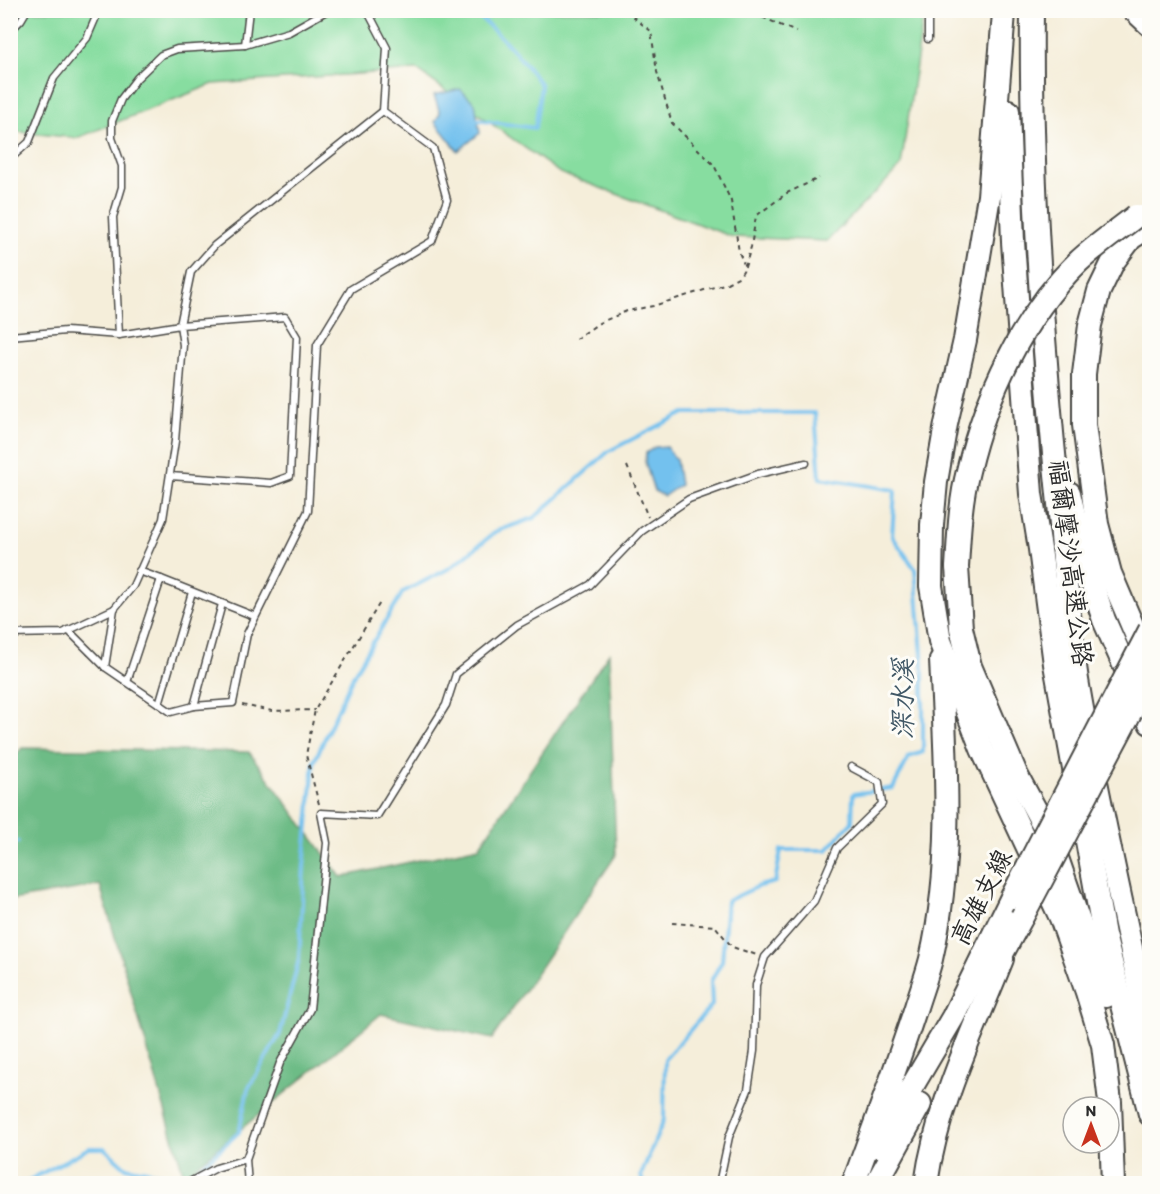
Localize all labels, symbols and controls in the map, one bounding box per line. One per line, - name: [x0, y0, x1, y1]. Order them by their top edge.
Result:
- street label: 福爾摩沙高速公路: [1042, 458, 1100, 668]
- water label: 深水溪: [886, 657, 919, 740]
- street label: 高雄支線: [943, 843, 1019, 951]
- north arrow: [1061, 1095, 1121, 1155]
- text: N: [1086, 1101, 1096, 1120]

